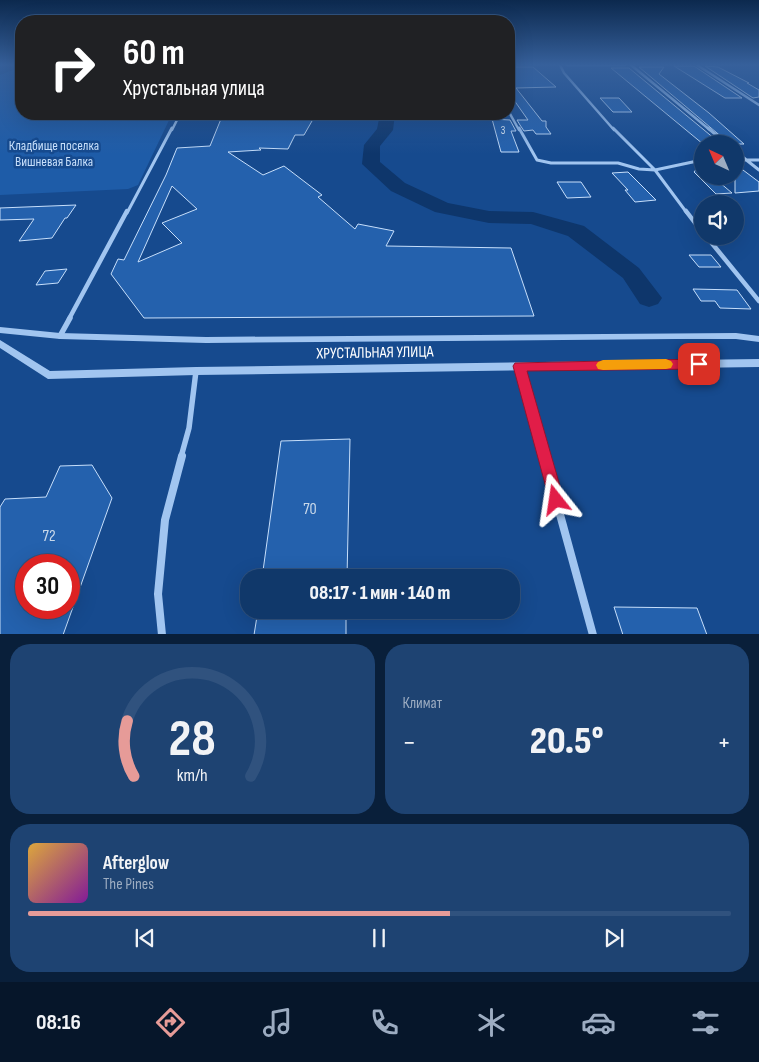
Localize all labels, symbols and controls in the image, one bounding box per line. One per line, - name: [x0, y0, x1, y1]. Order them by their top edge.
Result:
- text: 60 m: [123, 32, 185, 75]
- icon: right: [40, 35, 105, 100]
- text: Хрустальная улица: [123, 75, 265, 102]
- house number: 3: [501, 124, 506, 137]
- north arrow: [694, 135, 744, 185]
- map controls: [694, 135, 744, 245]
- park label: Кладбище поселка Вишневая Балка: [9, 137, 99, 170]
- button: sound: [694, 195, 744, 245]
- street label: ХРУСТАЛЬНАЯ УЛИЦА: [315, 342, 434, 364]
- pin: [678, 343, 720, 385]
- icon: arrive: [685, 350, 713, 378]
- position arrow: [529, 473, 581, 525]
- house number: 70: [303, 500, 317, 519]
- house number: 72: [43, 527, 55, 546]
- speed limit sign: 30: [15, 554, 80, 619]
- text: 08:17 · 1 мин · 140 m: [310, 582, 450, 605]
- text: Климат: [403, 694, 442, 713]
- text: 28: [169, 708, 216, 771]
- text: 20.5°: [530, 719, 604, 764]
- text: −: [403, 726, 416, 759]
- text: +: [717, 726, 731, 759]
- text: km/h: [177, 765, 208, 786]
- text: Afterglow: [103, 852, 169, 875]
- text: The Pines: [103, 875, 154, 894]
- icon: previous: [131, 924, 159, 952]
- icon: pause: [365, 924, 393, 952]
- icon: next: [600, 924, 628, 952]
- icon: directions: [153, 1005, 188, 1040]
- icon: music: [260, 1005, 295, 1040]
- icon: phone: [367, 1005, 402, 1040]
- icon: climate: [474, 1005, 509, 1040]
- icon: car: [581, 1005, 616, 1040]
- icon: filters: [688, 1005, 723, 1040]
- text: 08:16: [36, 1009, 81, 1036]

